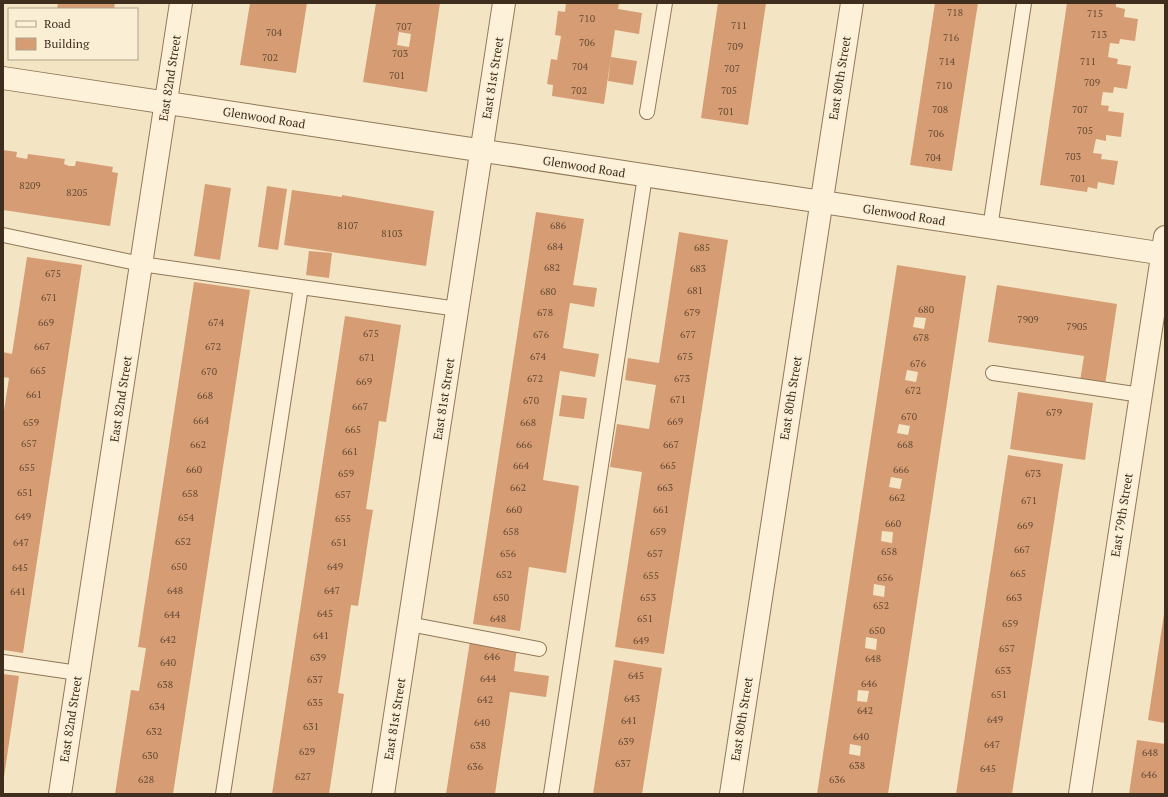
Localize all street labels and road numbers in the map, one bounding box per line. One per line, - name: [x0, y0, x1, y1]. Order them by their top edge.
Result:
- street label: East 82nd Street: [155, 33, 184, 122]
- street label: East 80th Street: [825, 34, 854, 121]
- street label: East 81st Street: [479, 35, 506, 120]
- street label: Glenwood Road: [222, 104, 307, 131]
- street label: Glenwood Road: [542, 153, 627, 180]
- street label: Glenwood Road: [862, 201, 947, 228]
- street label: East 82nd Street: [106, 354, 135, 443]
- street label: East 80th Street: [776, 354, 805, 441]
- street label: East 81st Street: [430, 356, 457, 441]
- street label: East 79th Street: [1107, 471, 1136, 558]
- street label: East 82nd Street: [56, 674, 85, 763]
- street label: East 80th Street: [727, 675, 756, 762]
- street label: East 81st Street: [381, 676, 408, 761]

